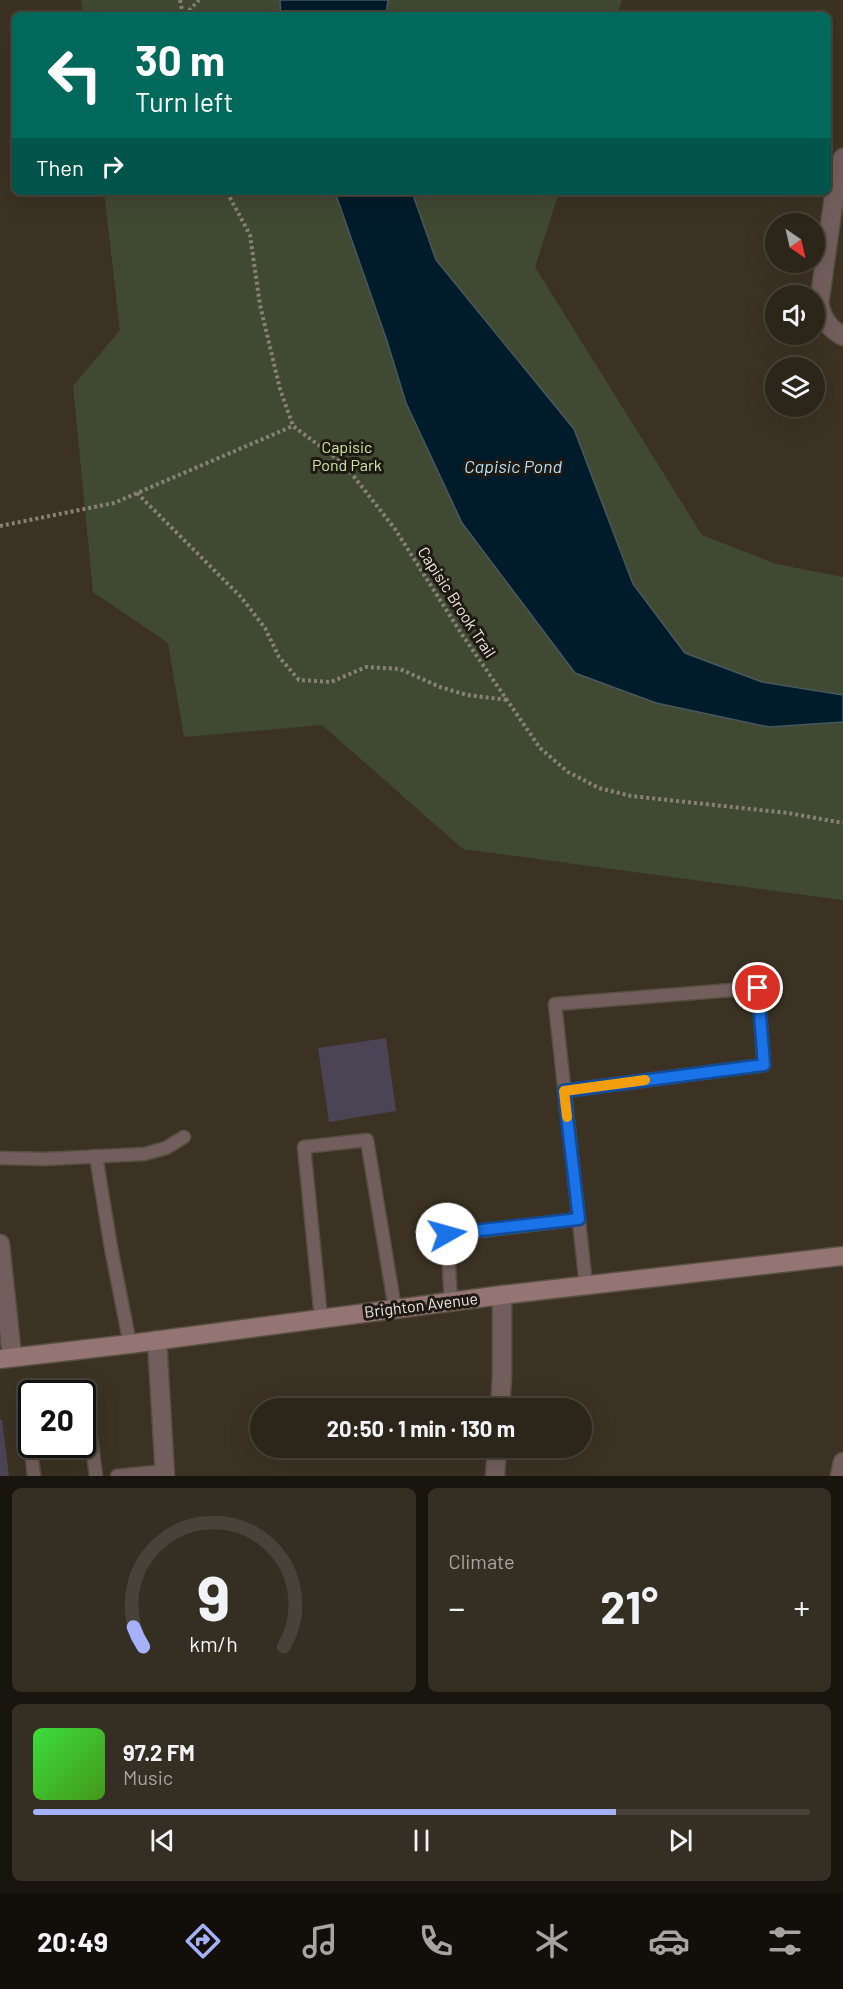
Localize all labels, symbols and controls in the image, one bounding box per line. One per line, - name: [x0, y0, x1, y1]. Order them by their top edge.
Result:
- text: 30 m: [135, 34, 225, 84]
- icon: left: [36, 36, 114, 114]
- text: Turn left: [135, 85, 233, 117]
- icon: right: [96, 150, 129, 183]
- text: Then: [36, 154, 84, 180]
- north arrow: [765, 213, 825, 273]
- map controls: [765, 213, 825, 417]
- button: sound: [765, 285, 825, 345]
- button: layers: [765, 357, 825, 417]
- park label: Capisic Pond Park: [312, 437, 382, 474]
- water label: Capisic Pond: [464, 455, 562, 477]
- street label: Capisic Brook Trail: [414, 543, 500, 661]
- pin: [732, 962, 783, 1013]
- icon: arrive: [741, 971, 774, 1004]
- position arrow: [415, 1202, 479, 1266]
- street label: Brighton Avenue: [363, 1288, 479, 1321]
- speed limit sign: 20: [18, 1380, 96, 1458]
- text: 20:50 · 1 min · 130 m: [327, 1415, 515, 1441]
- text: Climate: [449, 1549, 515, 1573]
- text: 9: [197, 1559, 230, 1633]
- text: 21°: [600, 1579, 658, 1633]
- text: −: [449, 1587, 465, 1627]
- text: +: [794, 1587, 810, 1627]
- text: km/h: [189, 1631, 238, 1656]
- text: 97.2 FM: [123, 1739, 195, 1765]
- text: Music: [123, 1765, 173, 1789]
- icon: previous: [146, 1824, 179, 1857]
- icon: pause: [405, 1824, 438, 1857]
- icon: next: [664, 1824, 697, 1857]
- icon: directions: [182, 1920, 224, 1962]
- icon: music: [299, 1920, 341, 1962]
- icon: phone: [415, 1920, 457, 1962]
- icon: climate: [531, 1920, 573, 1962]
- icon: car: [648, 1920, 690, 1962]
- icon: filters: [764, 1920, 806, 1962]
- text: 20:49: [37, 1925, 108, 1957]

